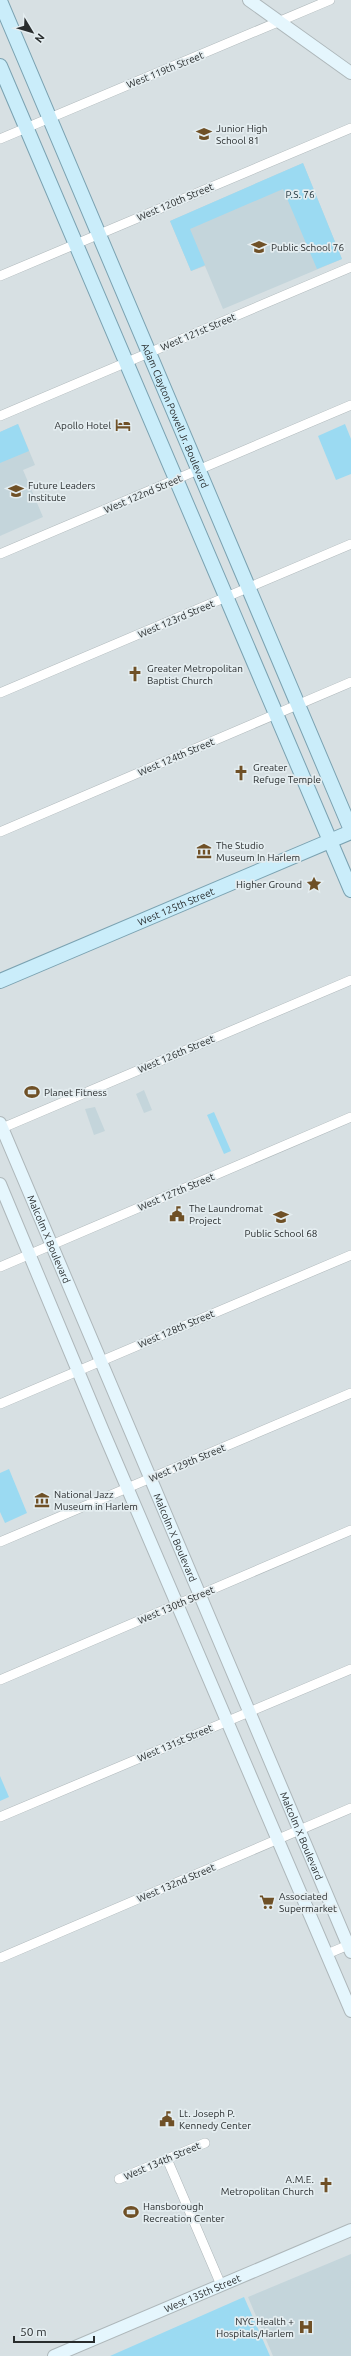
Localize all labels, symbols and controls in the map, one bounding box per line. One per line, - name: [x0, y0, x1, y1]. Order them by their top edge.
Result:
- north arrow: [12, 12, 52, 52]
- text: N: [33, 31, 47, 45]
- street label: West 119th Street: [125, 50, 205, 90]
- place label: Junior High School 81: [216, 123, 268, 146]
- school or university icon: Junior High School 81: [195, 125, 213, 143]
- street label: West 120th Street: [135, 181, 215, 223]
- park label: P.S. 76: [285, 189, 315, 200]
- school or university icon: Public School 76: [250, 238, 268, 256]
- place label: Public School 76: [271, 242, 344, 253]
- street label: West 121st Street: [159, 311, 237, 353]
- street label: Adam Clayton Powell Jr. Boulevard: [140, 341, 211, 490]
- hotel icon: Apollo Hotel: [114, 416, 132, 434]
- place label: Apollo Hotel: [55, 420, 111, 431]
- street label: West 122nd Street: [102, 473, 184, 515]
- place label: Future Leaders Institute: [28, 480, 95, 503]
- school or university icon: Future Leaders Institute: [7, 482, 25, 500]
- street label: West 123rd Street: [136, 598, 216, 640]
- place label: Greater Metropolitan Baptist Church: [147, 663, 243, 686]
- church icon: Greater Metropolitan Baptist Church: [126, 665, 144, 683]
- street label: West 124th Street: [136, 736, 216, 778]
- place label: Greater Refuge Temple: [253, 762, 321, 785]
- church icon: Greater Refuge Temple: [232, 764, 250, 782]
- place label: The Studio Museum In Harlem: [216, 840, 300, 863]
- museum icon: The Studio Museum In Harlem: [195, 842, 213, 860]
- place icon: Higher Ground: [305, 875, 323, 893]
- place label: Higher Ground: [236, 879, 302, 890]
- street label: West 125th Street: [136, 885, 216, 927]
- street label: West 126th Street: [136, 1033, 216, 1075]
- sports icon: Planet Fitness: [23, 1083, 41, 1101]
- place label: Planet Fitness: [44, 1087, 107, 1098]
- street label: West 127th Street: [136, 1171, 216, 1213]
- street label: Malcolm X Boulevard: [26, 1193, 73, 1285]
- place label: The Laundromat Project: [189, 1203, 263, 1226]
- public building icon: The Laundromat Project: [168, 1205, 186, 1223]
- school or university icon: Public School 68: [272, 1208, 290, 1226]
- place label: Public School 68: [244, 1228, 318, 1239]
- street label: West 128th Street: [136, 1308, 216, 1350]
- street label: West 129th Street: [147, 1442, 227, 1484]
- place label: National Jazz Museum in Harlem: [54, 1489, 138, 1512]
- museum icon: National Jazz Museum in Harlem: [33, 1491, 51, 1509]
- street label: Malcolm X Boulevard: [152, 1492, 199, 1583]
- street label: West 130th Street: [136, 1584, 216, 1626]
- street label: West 131st Street: [136, 1722, 214, 1764]
- street label: Malcolm X Boulevard: [278, 1790, 325, 1882]
- street label: West 132nd Street: [135, 1862, 217, 1904]
- place label: Associated Supermarket: [279, 1891, 337, 1914]
- supermarket icon: Associated Supermarket: [258, 1893, 276, 1911]
- place label: Lt. Joseph P. Kennedy Center: [179, 2108, 251, 2131]
- public building icon: Lt. Joseph P. Kennedy Center: [158, 2110, 176, 2128]
- street label: West 134th Street: [122, 2140, 202, 2182]
- place label: A.M.E. Metropolitan Church: [221, 2174, 314, 2197]
- church icon: A.M.E. Metropolitan Church: [317, 2176, 335, 2194]
- place label: Hansborough Recreation Center: [143, 2201, 225, 2224]
- sports icon: Hansborough Recreation Center: [122, 2203, 140, 2221]
- street label: West 135th Street: [162, 2272, 242, 2314]
- place label: NYC Health + Hospitals/Harlem: [216, 2316, 294, 2339]
- scale bar: [14, 2318, 94, 2344]
- hospital icon: NYC Health + Hospitals/Harlem: [297, 2318, 315, 2336]
- text: 50 m: [20, 2325, 47, 2338]

